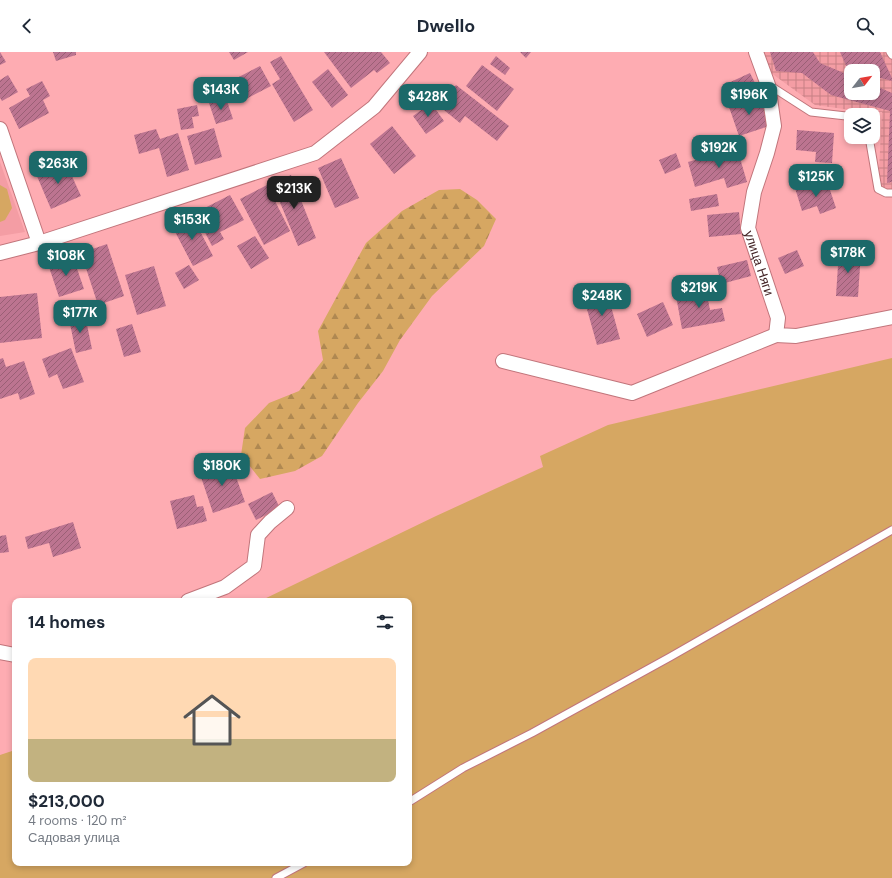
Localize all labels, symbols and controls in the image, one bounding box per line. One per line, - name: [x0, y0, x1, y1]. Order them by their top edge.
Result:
- text: Dwello: [417, 14, 475, 38]
- icon: back: [16, 15, 38, 37]
- icon: search: [854, 15, 876, 37]
- north arrow: [844, 64, 880, 100]
- map controls: [844, 64, 880, 144]
- pin: $143K: [193, 77, 249, 111]
- text: $143K: [202, 81, 240, 98]
- pin: $196K: [721, 82, 777, 116]
- pin: $428K: [400, 84, 456, 118]
- text: $196K: [730, 86, 768, 103]
- text: $428K: [408, 88, 448, 105]
- button: layers: [844, 108, 880, 144]
- pin: $192K: [691, 135, 747, 169]
- text: $192K: [701, 139, 737, 156]
- pin: $263K: [30, 151, 86, 185]
- text: $263K: [38, 155, 78, 172]
- pin: $125K: [788, 164, 844, 198]
- text: $125K: [798, 168, 834, 185]
- pin: $213K: [266, 176, 322, 210]
- text: $213K: [276, 180, 312, 197]
- pin: $153K: [164, 207, 220, 241]
- text: $153K: [174, 211, 211, 228]
- street label: улица Няги: [740, 228, 778, 298]
- pin: $178K: [820, 240, 876, 274]
- pin: $108K: [38, 243, 94, 277]
- text: $178K: [830, 244, 866, 261]
- text: $108K: [47, 247, 85, 264]
- pin: $219K: [671, 275, 727, 309]
- text: $219K: [681, 279, 717, 296]
- pin: $248K: [574, 283, 630, 317]
- text: $248K: [582, 287, 622, 304]
- pin: $177K: [52, 300, 108, 334]
- text: $177K: [62, 304, 98, 321]
- pin: $180K: [194, 453, 250, 487]
- text: $180K: [203, 457, 241, 474]
- text: 14 homes: [28, 611, 105, 633]
- icon: filters: [374, 611, 396, 633]
- icon: home: [176, 684, 248, 756]
- text: $213,000: [28, 790, 105, 812]
- text: 4 rooms · 120 m²: [28, 812, 127, 829]
- text: Садовая улица: [28, 829, 120, 846]

